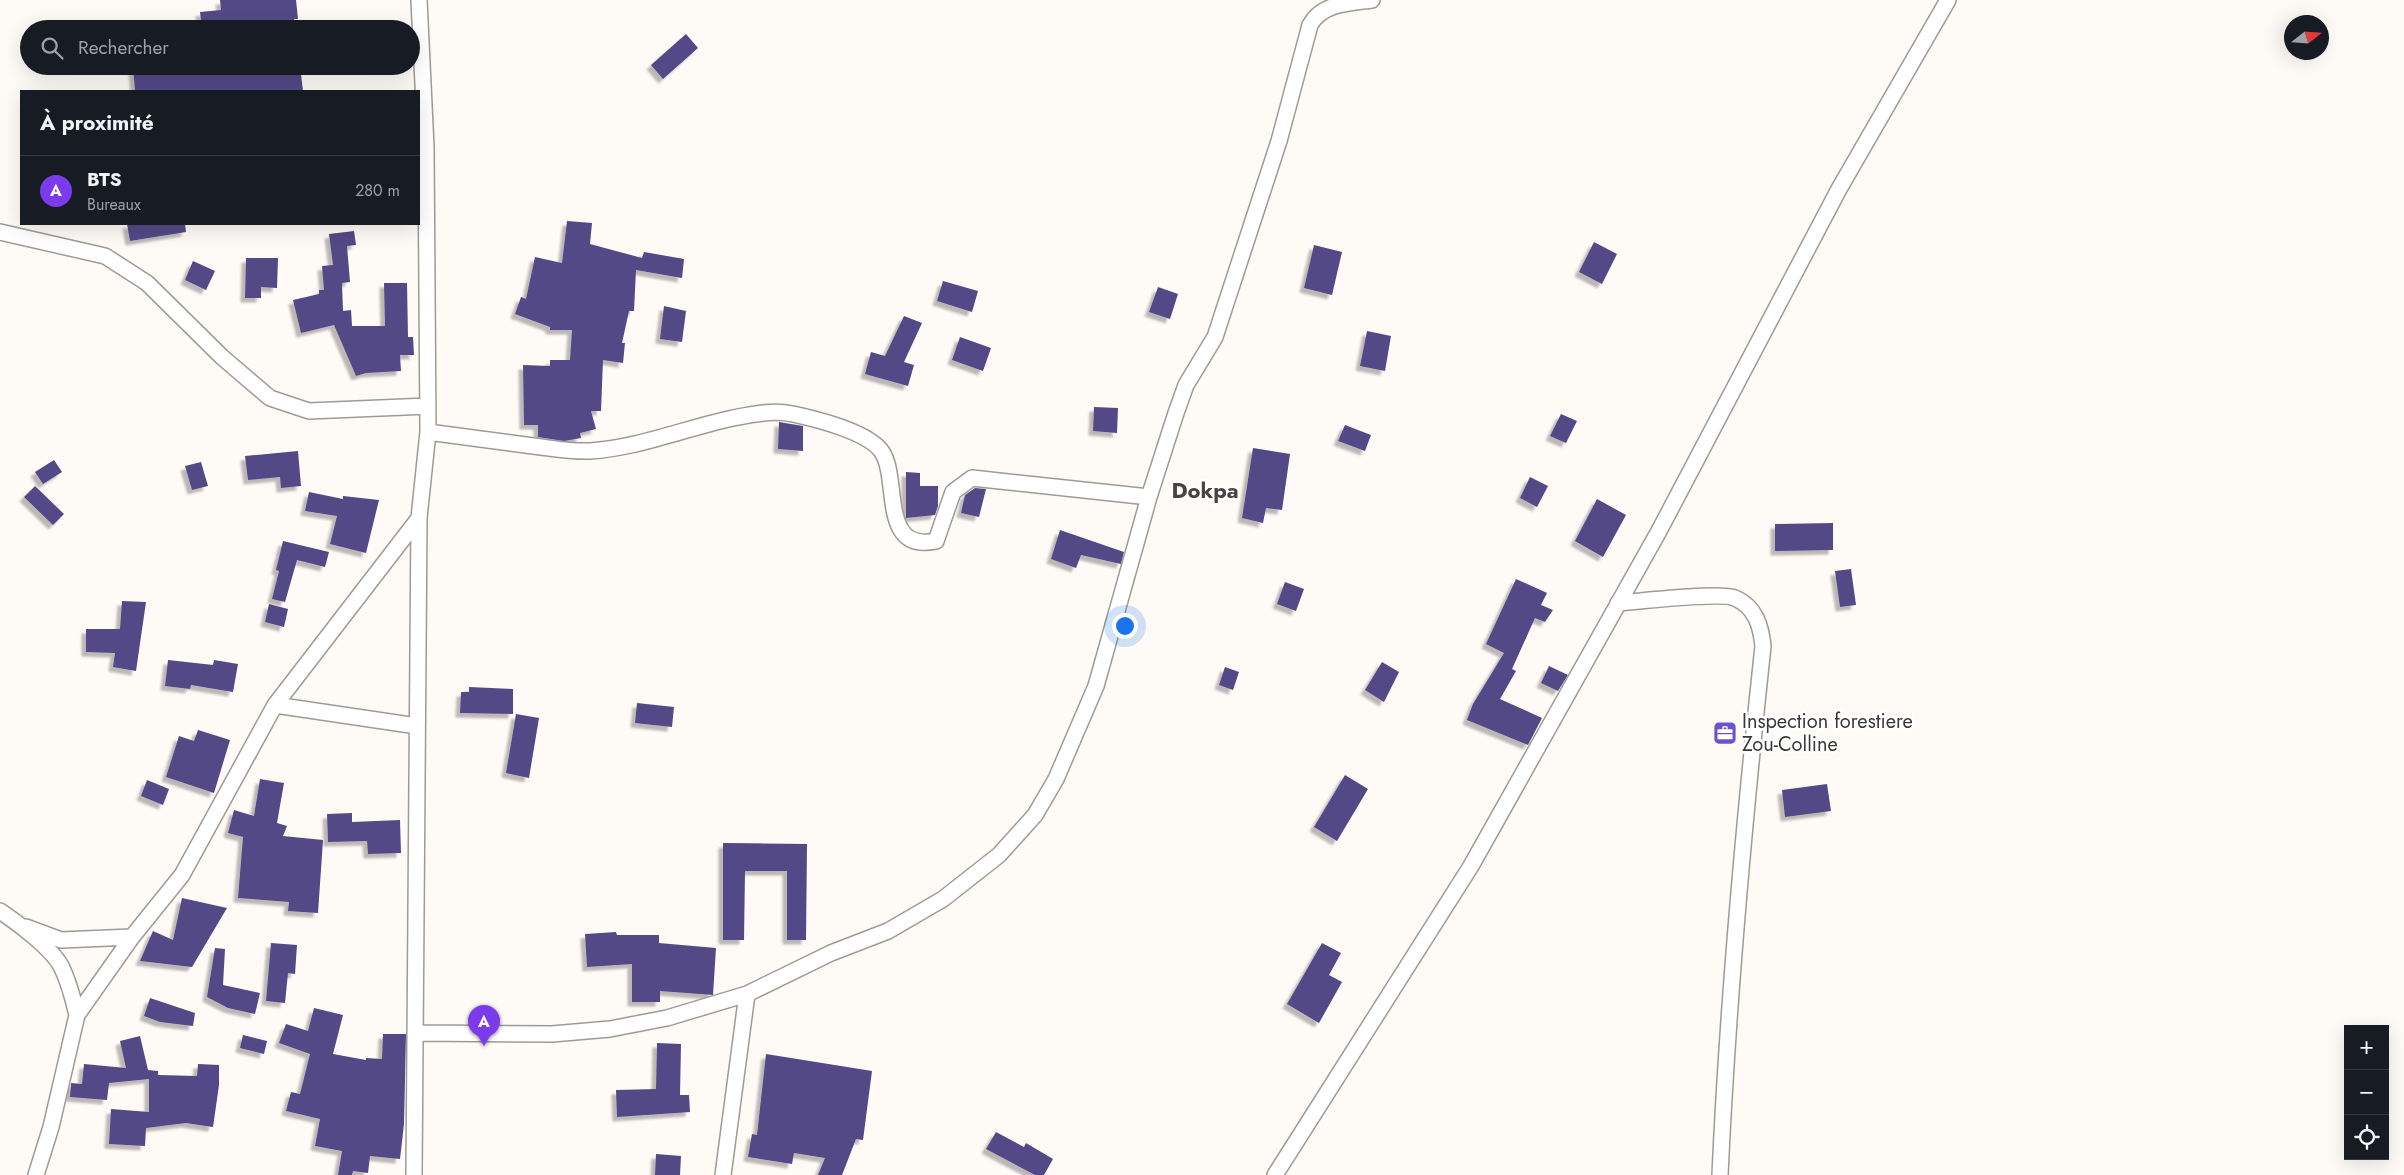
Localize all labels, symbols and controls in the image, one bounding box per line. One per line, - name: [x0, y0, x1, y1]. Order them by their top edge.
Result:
- north arrow: [2284, 15, 2329, 60]
- search box: [20, 20, 420, 75]
- icon: search: [38, 34, 66, 62]
- text: Rechercher: [78, 34, 169, 61]
- text: À proximité: [40, 108, 154, 138]
- text: BTS: [87, 166, 122, 193]
- text: A: [50, 179, 62, 202]
- text: 280 m: [355, 179, 400, 202]
- text: Bureaux: [87, 193, 141, 216]
- district label: Dokpa: [1171, 474, 1239, 506]
- your location: [1112, 613, 1138, 639]
- place label: Inspection forestiere Zou-Colline: [1742, 707, 1913, 759]
- office icon: Inspection forestiere Zou-Colline: [1712, 720, 1738, 746]
- pin: A: [468, 1005, 500, 1046]
- map controls: [2344, 1025, 2389, 1160]
- button: +: [2344, 1025, 2389, 1070]
- button: −: [2344, 1070, 2389, 1115]
- button: locate: [2344, 1115, 2389, 1160]

